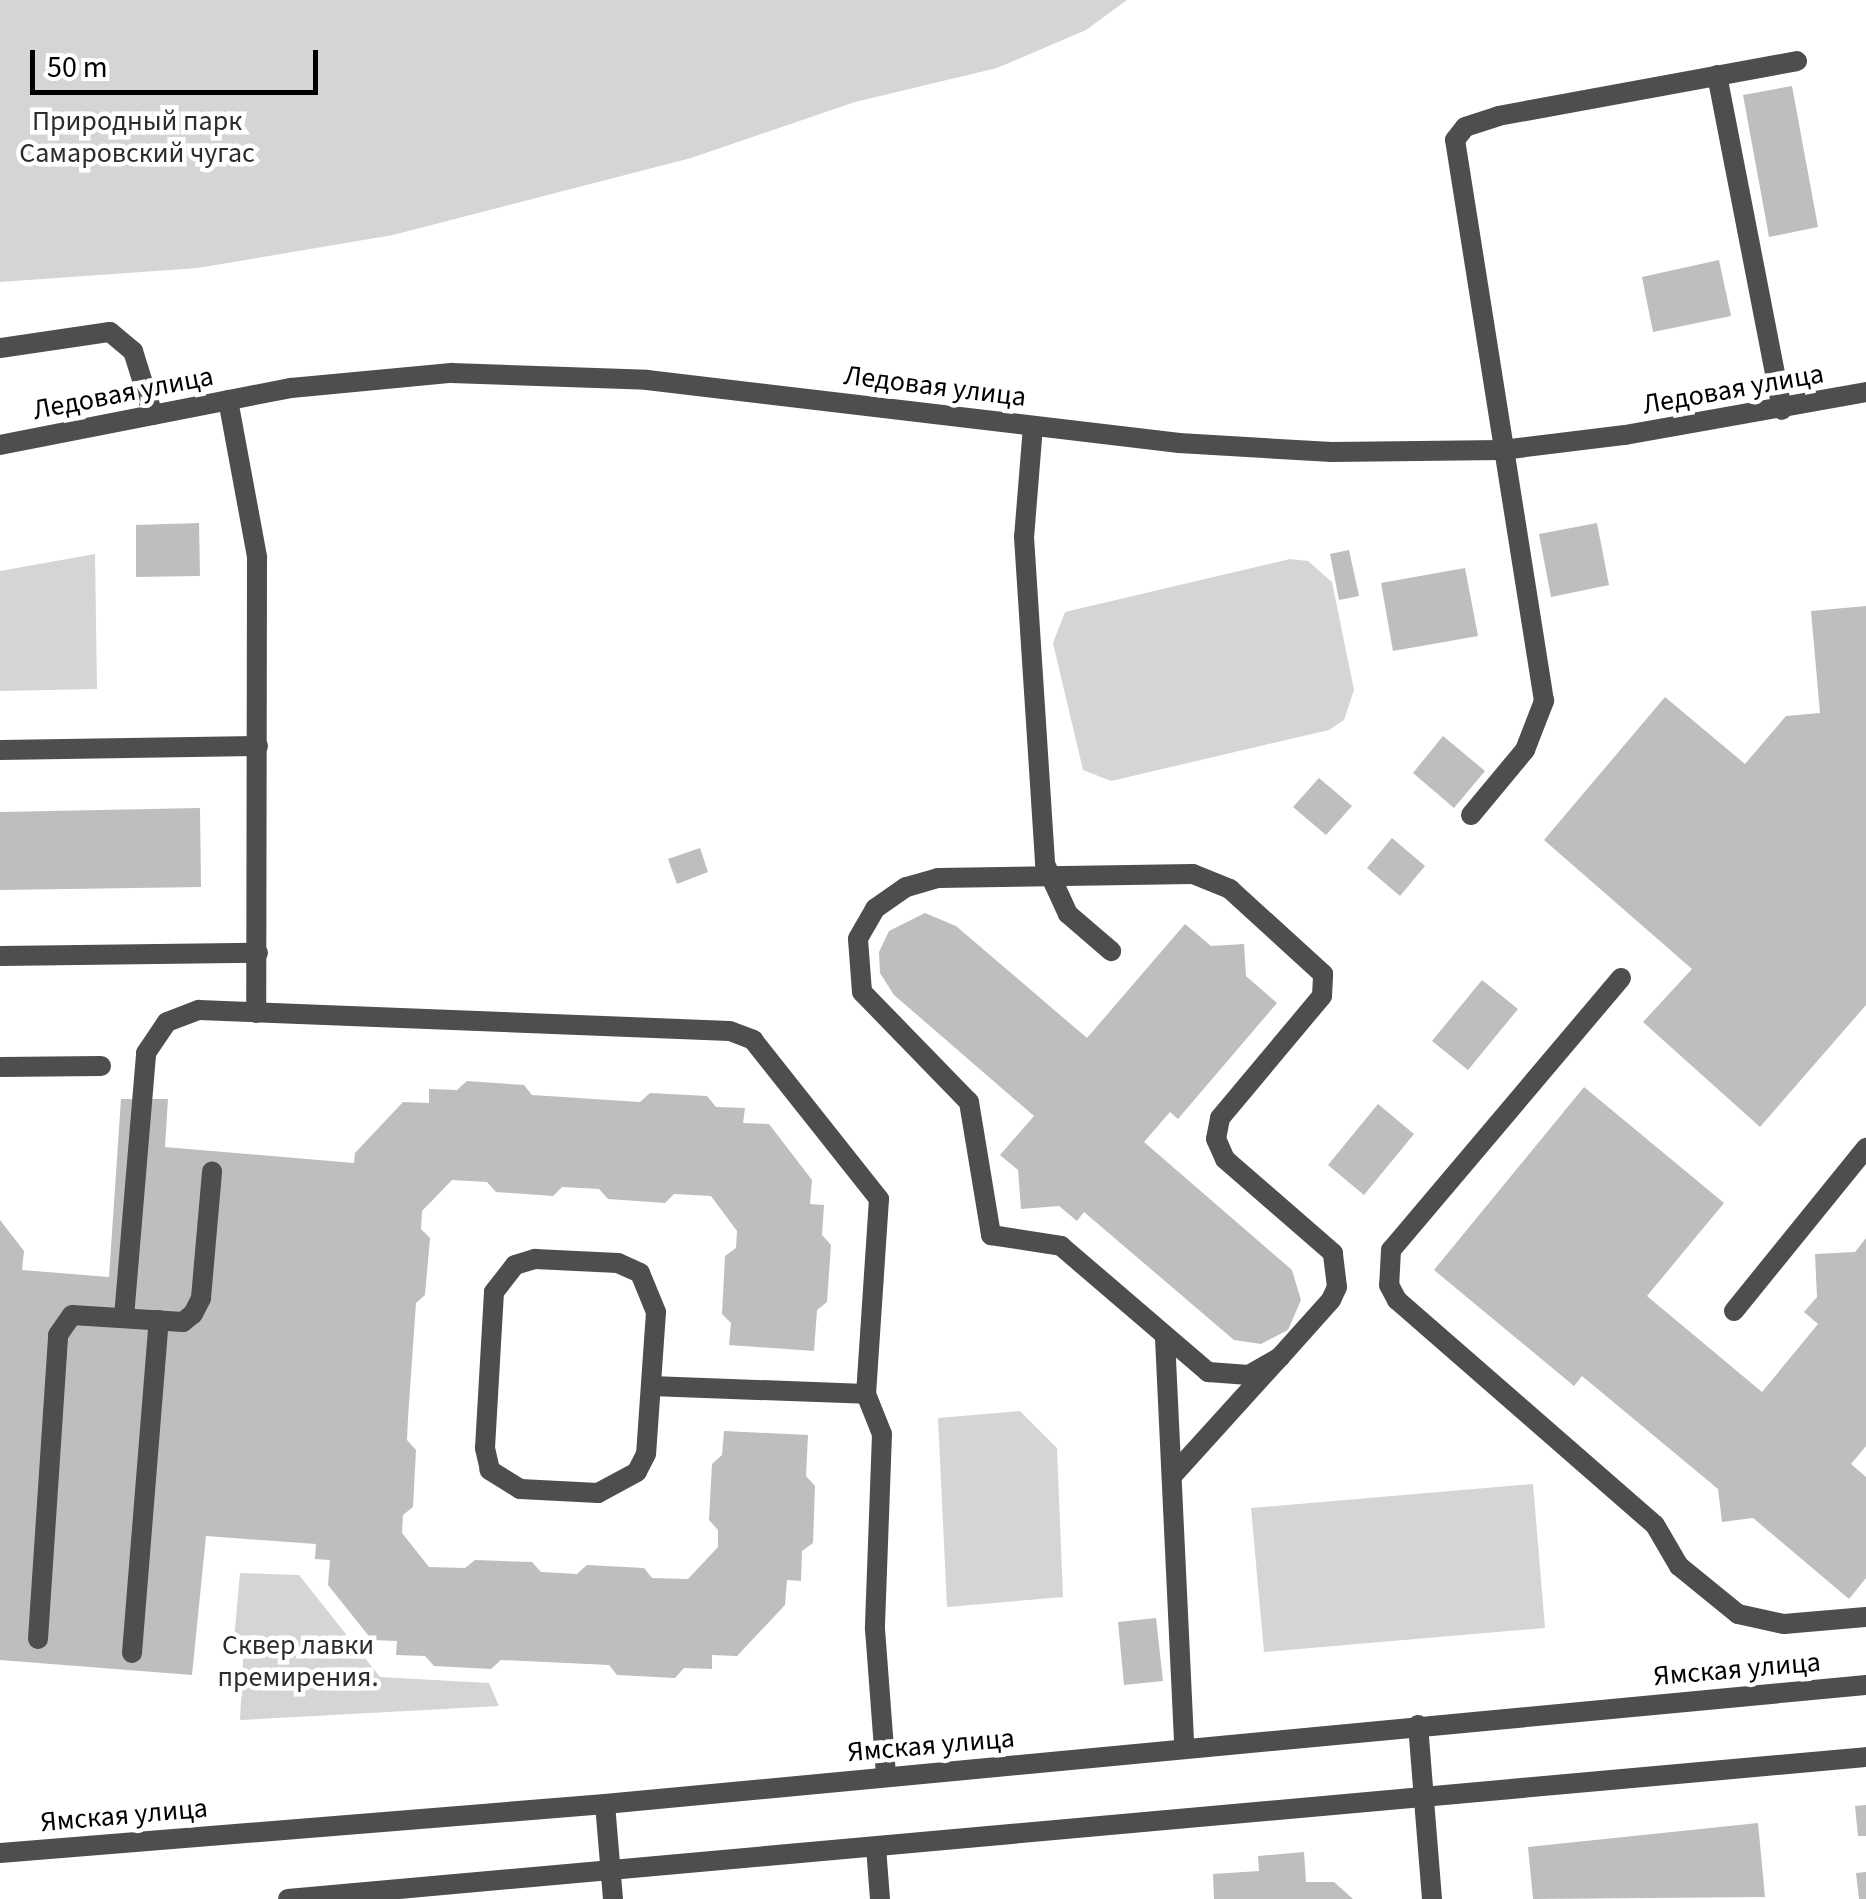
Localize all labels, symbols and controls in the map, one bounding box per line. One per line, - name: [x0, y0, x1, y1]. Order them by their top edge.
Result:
- scale bar: [35, 30, 322, 92]
- text: 50 m: [47, 46, 108, 89]
- park label: Природный парк Самаровский чугас: [19, 104, 255, 170]
- street label: Ледовая улица: [1640, 357, 1826, 421]
- street label: Ледовая улица: [842, 358, 1028, 414]
- street label: Ледовая улица: [30, 359, 216, 427]
- park label: Сквер лавки премирения.: [218, 1628, 378, 1694]
- street label: Ямская улица: [1652, 1645, 1822, 1693]
- street label: Ямская улица: [846, 1721, 1016, 1769]
- street label: Ямская улица: [39, 1791, 209, 1839]

